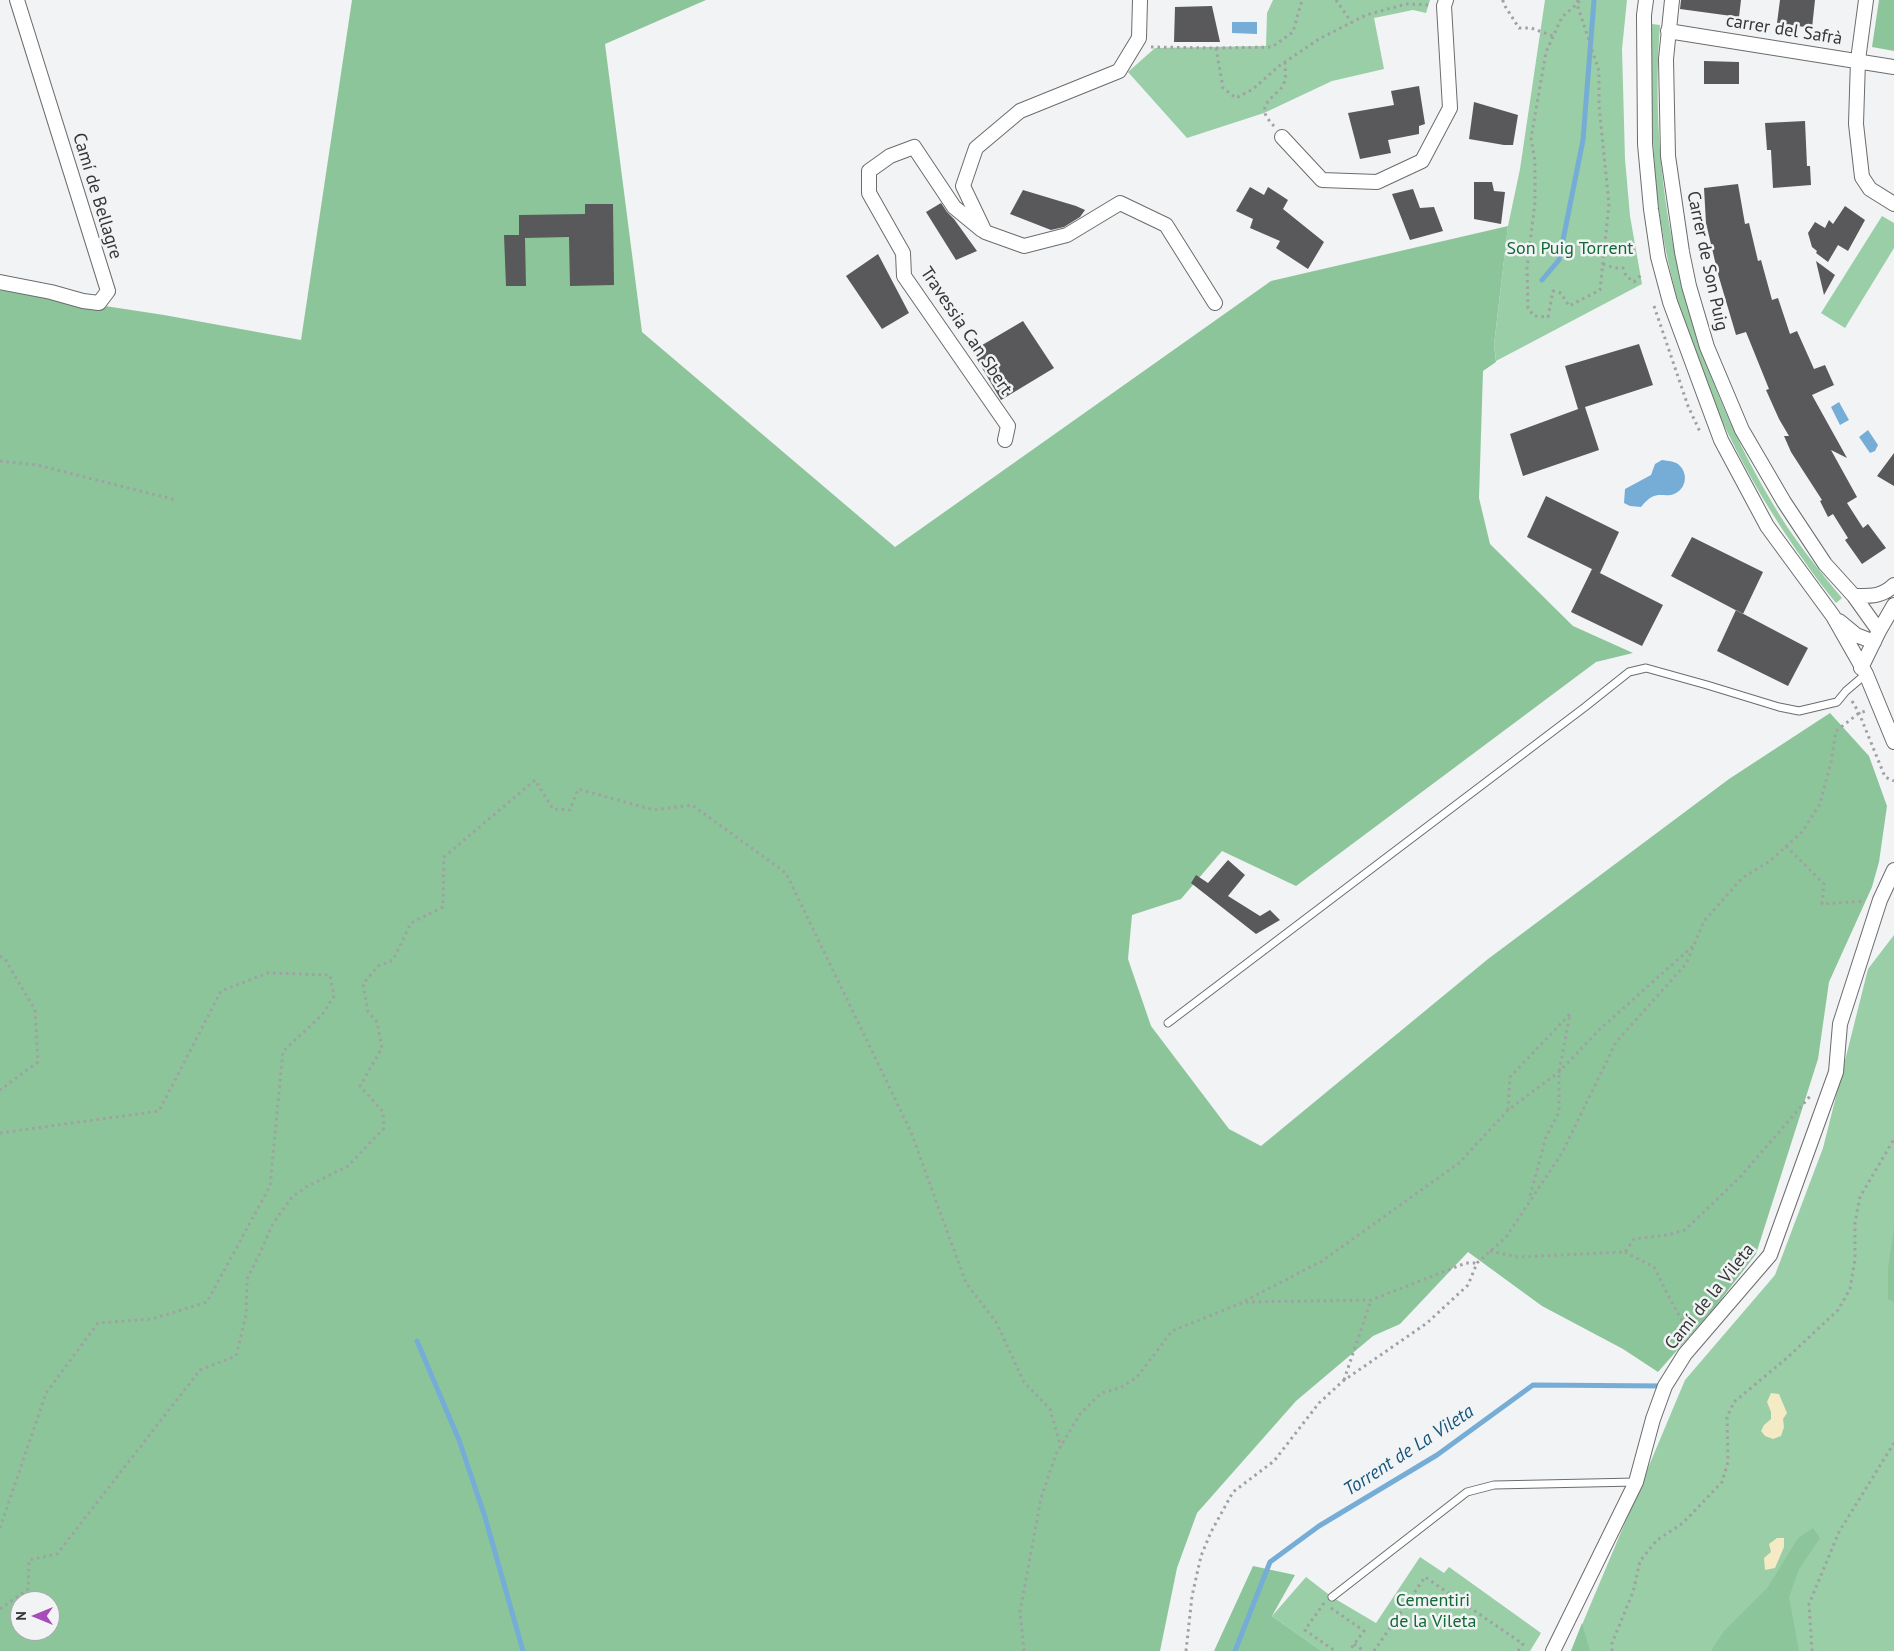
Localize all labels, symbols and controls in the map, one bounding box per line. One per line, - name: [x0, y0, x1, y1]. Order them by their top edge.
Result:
- street label: carrer del Safrà: [1724, 10, 1844, 50]
- street label: Camí de Bellagre: [68, 130, 126, 262]
- street label: Carrer de Son Puig: [1682, 189, 1732, 333]
- park label: Son Puig Torrent: [1507, 238, 1633, 260]
- street label: Travessia Can Sbert: [915, 263, 1017, 399]
- street label: Camí de la Vileta: [1661, 1240, 1759, 1354]
- water label: Torrent de La Vileta: [1340, 1400, 1478, 1502]
- park label: Cementiri de la Vileta: [1389, 1590, 1477, 1632]
- north arrow: [10, 1591, 60, 1641]
- text: N: [12, 1611, 30, 1621]

